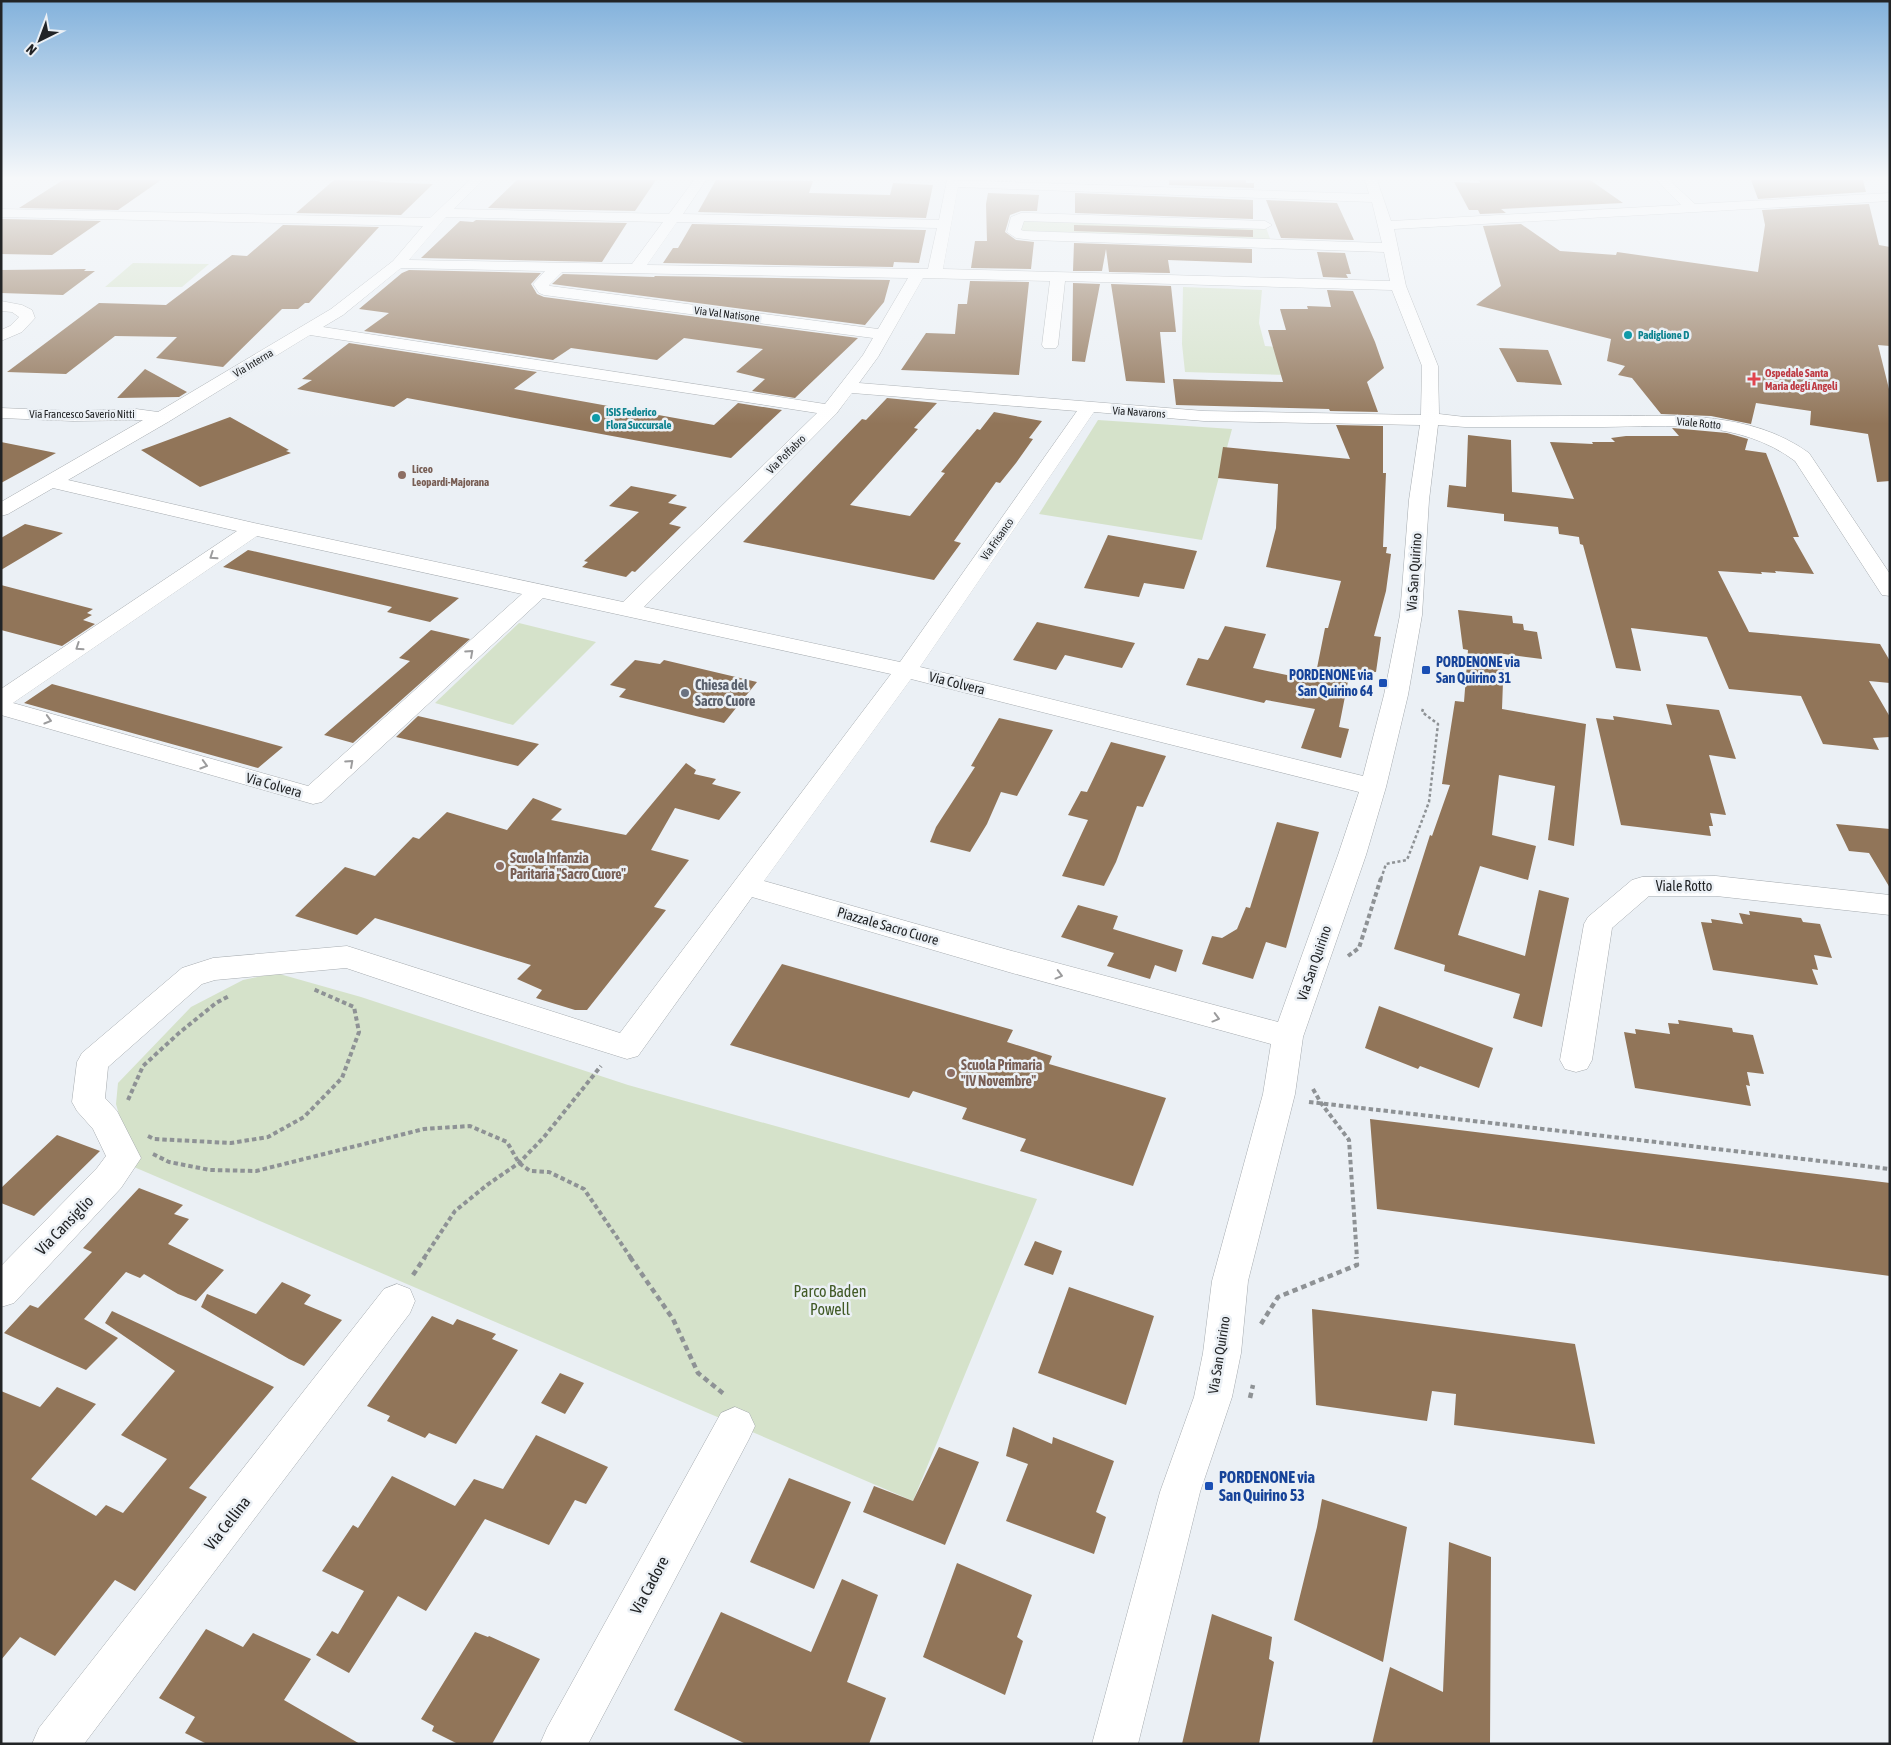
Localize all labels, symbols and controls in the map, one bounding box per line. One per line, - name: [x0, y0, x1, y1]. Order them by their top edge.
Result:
- north arrow: [15, 15, 65, 65]
- text: N: [23, 41, 40, 58]
- street label: Via Val Natisone: [694, 304, 760, 324]
- marker: Padiglione D: [1622, 329, 1634, 341]
- place label: Padiglione D: [1638, 329, 1689, 341]
- street label: Via Interna: [231, 346, 275, 380]
- place label: Ospedale Santa Maria degli Angeli: [1765, 367, 1838, 392]
- marker: Ospedale Santa Maria degli Angeli: [1747, 372, 1761, 386]
- street label: Via Navarons: [1112, 404, 1166, 420]
- place label: ISIS Federico Flora Succursale: [606, 406, 671, 431]
- street label: Via Francesco Saverio Nitti: [29, 408, 135, 420]
- marker: ISIS Federico Flora Succursale: [590, 412, 602, 424]
- street label: Viale Rotto: [1676, 415, 1722, 431]
- street label: Via Poffabro: [764, 432, 808, 476]
- place label: Liceo Leopardi-Majorana: [412, 463, 489, 488]
- marker: Liceo Leopardi-Majorana: [396, 469, 408, 481]
- street label: Via Frisanco: [978, 516, 1016, 562]
- street label: Via San Quirino: [1403, 532, 1425, 612]
- one-way arrow: [209, 550, 219, 559]
- one-way arrow: [75, 641, 84, 650]
- one-way arrow: [464, 650, 473, 659]
- place label: PORDENONE via San Quirino 31: [1436, 654, 1520, 686]
- marker: PORDENONE via San Quirino 31: [1420, 664, 1432, 676]
- place label: PORDENONE via San Quirino 64: [1289, 667, 1373, 699]
- street label: Via Colvera: [927, 668, 987, 698]
- place label: Chiesa del Sacro Cuore: [695, 677, 755, 709]
- marker: PORDENONE via San Quirino 64: [1377, 677, 1389, 689]
- marker: Chiesa del Sacro Cuore: [679, 687, 691, 699]
- one-way arrow: [44, 714, 53, 725]
- one-way arrow: [200, 759, 208, 769]
- one-way arrow: [344, 760, 353, 769]
- street label: Via Colvera: [244, 769, 304, 801]
- place label: Scuola Infanzia Paritaria "Sacro Cuore": [510, 850, 626, 882]
- marker: Scuola Infanzia Paritaria "Sacro Cuore": [494, 860, 506, 872]
- street label: Viale Rotto: [1656, 878, 1712, 894]
- street label: Piazzale Sacro Cuore: [835, 904, 941, 948]
- street label: Via San Quirino: [1294, 923, 1334, 1003]
- one-way arrow: [1054, 969, 1063, 980]
- one-way arrow: [1211, 1012, 1219, 1022]
- place label: Scuola Primaria "IV Novembre": [961, 1057, 1043, 1089]
- marker: Scuola Primaria "IV Novembre": [945, 1067, 957, 1079]
- street label: Via Cansiglio: [31, 1192, 97, 1259]
- park label: Parco Baden Powell: [794, 1282, 866, 1318]
- street label: Via San Quirino: [1205, 1315, 1233, 1395]
- place label: PORDENONE via San Quirino 53: [1219, 1468, 1315, 1504]
- marker: PORDENONE via San Quirino 53: [1203, 1480, 1215, 1492]
- street label: Via Cellina: [201, 1493, 253, 1553]
- street label: Via Cadore: [626, 1553, 672, 1617]

